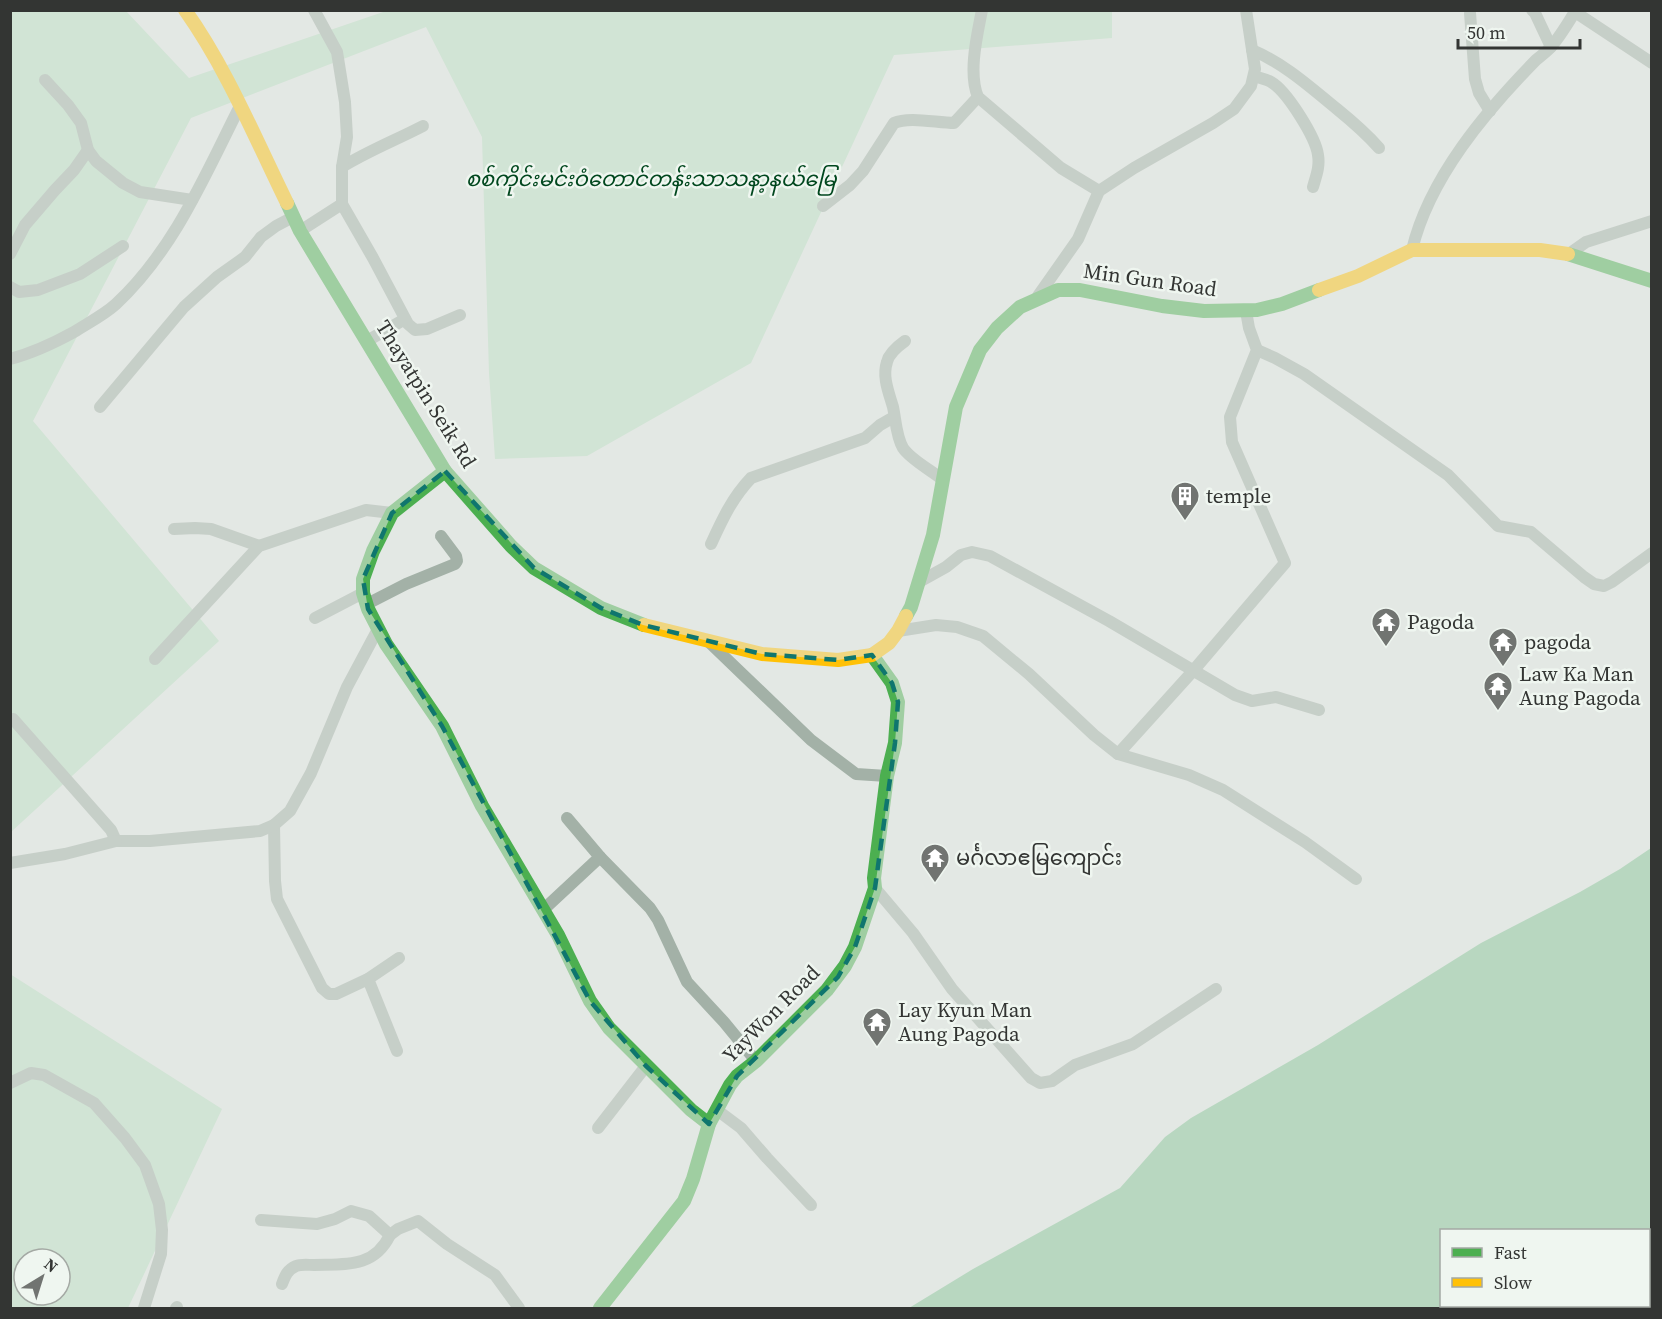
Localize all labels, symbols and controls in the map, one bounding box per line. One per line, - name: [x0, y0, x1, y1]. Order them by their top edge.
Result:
- scale bar: [1458, 12, 1580, 50]
- text: 50 m: [1467, 20, 1505, 45]
- park label: စစ်ကိုင်းမင်းဝံတောင်တန်းသာသနာ့နယ်မြေ: [466, 164, 839, 196]
- street label: Min Gun Road: [1081, 256, 1219, 303]
- street label: Thayatpin Seik Rd: [369, 314, 484, 473]
- building icon: temple: [1169, 480, 1201, 522]
- place label: temple: [1206, 481, 1271, 510]
- temple icon: Pagoda: [1370, 606, 1402, 648]
- place label: Pagoda: [1407, 607, 1475, 636]
- temple icon: pagoda: [1487, 626, 1519, 668]
- place label: pagoda: [1524, 627, 1592, 656]
- place label: Law Ka Man Aung Pagoda: [1519, 659, 1641, 712]
- temple icon: Law Ka Man Aung Pagoda: [1482, 670, 1514, 712]
- temple icon: မင်္ဂလာဧမြကျောင်း: [919, 842, 951, 884]
- place label: မင်္ဂလာဧမြကျောင်း: [956, 842, 1122, 876]
- street label: YayWon Road: [715, 958, 826, 1069]
- place label: Lay Kyun Man Aung Pagoda: [898, 995, 1032, 1048]
- temple icon: Lay Kyun Man Aung Pagoda: [861, 1006, 893, 1048]
- legend: [1440, 1229, 1650, 1307]
- text: Fast: [1494, 1240, 1527, 1265]
- north arrow: [12, 1247, 72, 1307]
- text: N: [40, 1253, 63, 1278]
- text: Slow: [1494, 1270, 1532, 1295]

